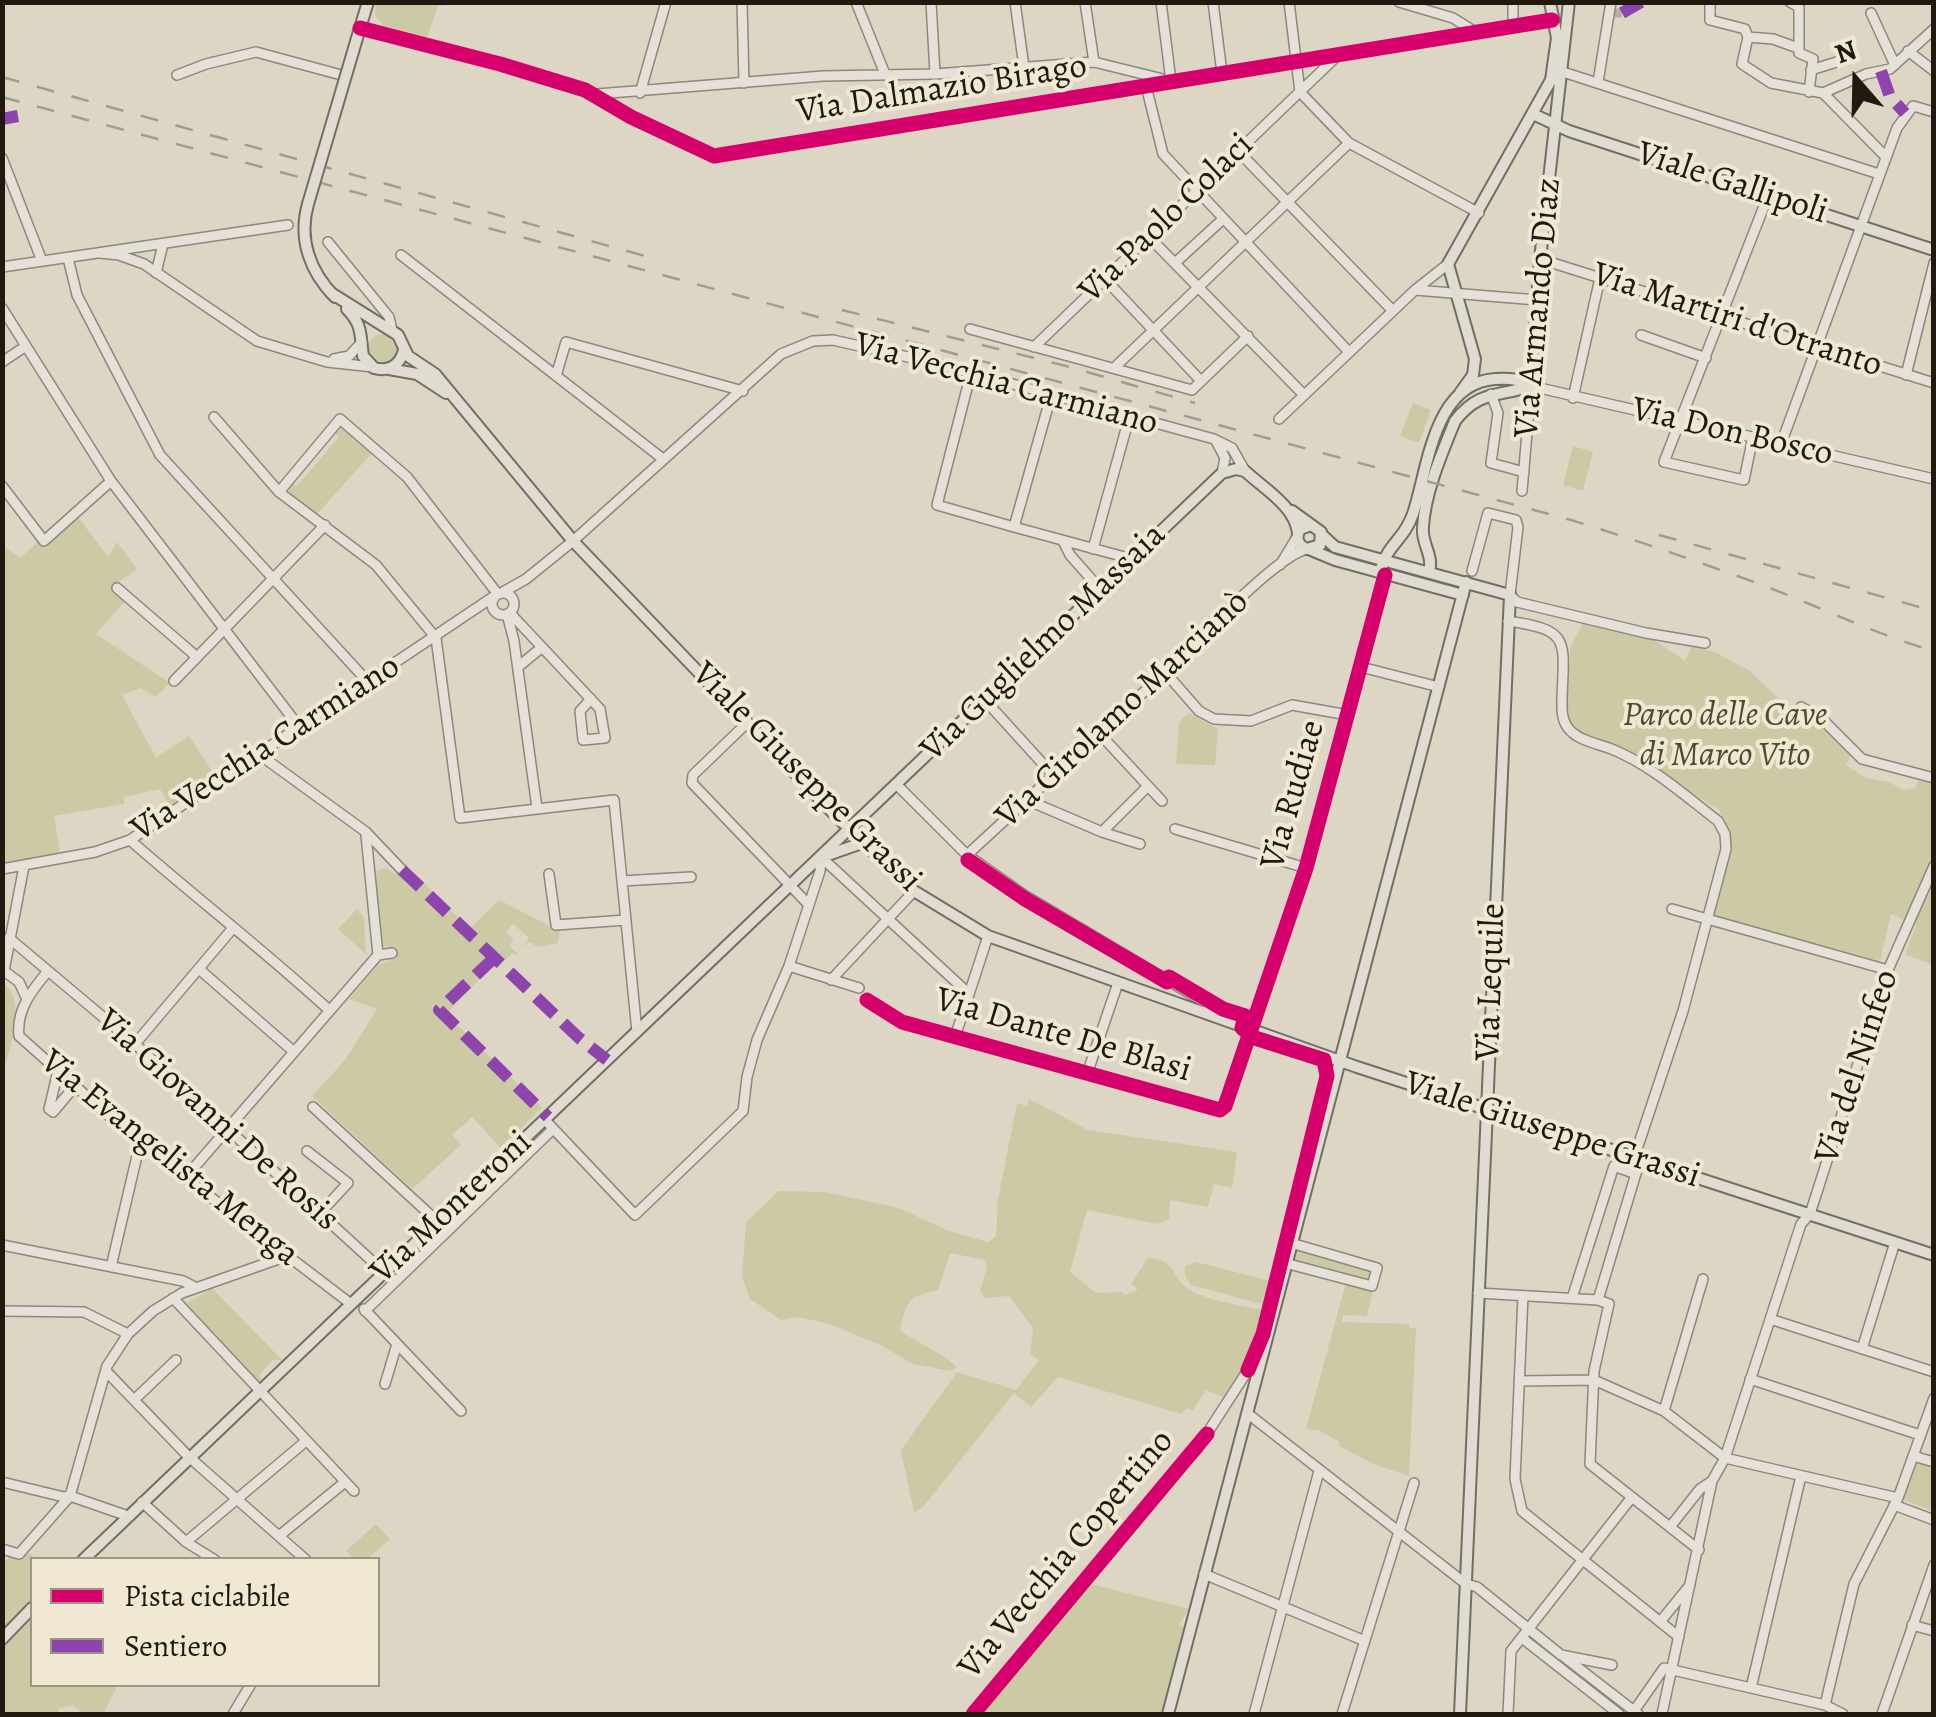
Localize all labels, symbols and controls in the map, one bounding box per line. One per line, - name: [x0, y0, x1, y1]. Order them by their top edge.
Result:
- north arrow: [1806, 30, 1906, 130]
- text: N: [1830, 30, 1862, 73]
- street label: Via Dalmazio Birago: [794, 46, 1090, 134]
- street label: Via Paolo Colaci: [1071, 125, 1263, 313]
- street label: Viale Gallipoli: [1631, 133, 1833, 235]
- street label: Via Armando Diaz: [1507, 176, 1571, 440]
- street label: Via Martiri d'Otranto: [1587, 254, 1887, 388]
- street label: Via Vecchia Carmiano: [850, 324, 1162, 446]
- street label: Via Don Bosco: [1627, 389, 1837, 477]
- street label: Via Guglielmo Massaia: [913, 515, 1175, 771]
- street label: Via Girolamo Marcianò: [988, 582, 1258, 838]
- street label: Via Vecchia Carmiano: [124, 646, 408, 852]
- street label: Viale Giuseppe Grassi: [682, 654, 930, 902]
- park label: Parco delle Cave di Marco Vito: [1623, 695, 1827, 777]
- street label: Via Rudiae: [1253, 716, 1335, 874]
- street label: Via Lequile: [1468, 903, 1516, 1061]
- street label: Via del Ninfeo: [1807, 965, 1909, 1169]
- street label: Via Dante De Blasi: [930, 979, 1196, 1093]
- street label: Via Giovanni De Rosis: [87, 1001, 347, 1241]
- street label: Via Evangelista Menga: [31, 1042, 307, 1276]
- street label: Viale Giuseppe Grassi: [1399, 1063, 1705, 1199]
- street label: Via Monteroni: [363, 1123, 541, 1293]
- street label: Via Vecchia Copertino: [950, 1422, 1184, 1688]
- legend: [30, 1557, 380, 1687]
- text: Pista ciclabile: [124, 1576, 290, 1616]
- text: Sentiero: [124, 1626, 227, 1666]

